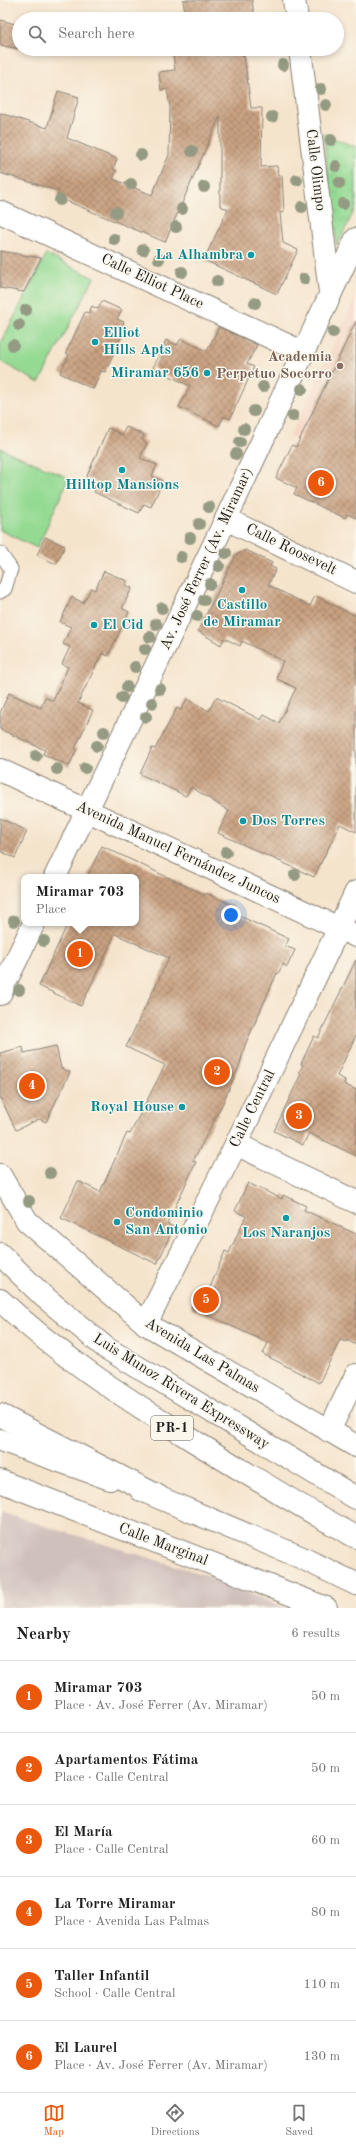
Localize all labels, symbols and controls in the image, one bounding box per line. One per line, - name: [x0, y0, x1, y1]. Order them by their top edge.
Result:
- search box: [12, 12, 344, 56]
- icon: search: [26, 23, 48, 45]
- text: Search here: [58, 27, 135, 42]
- street label: Calle Olimpo: [303, 128, 327, 212]
- place label: La Alhambra: [155, 248, 243, 263]
- marker: La Alhambra: [246, 250, 256, 260]
- street label: Calle Elliot Place: [98, 252, 206, 312]
- place label: Elliot Hills Apts: [103, 326, 171, 358]
- marker: Elliot Hills Apts: [90, 337, 100, 347]
- place label: Academia Perpetuo Socorro: [216, 350, 332, 382]
- marker: Academia Perpetuo Socorro: [335, 361, 345, 371]
- place label: Miramar 656: [111, 366, 199, 381]
- marker: Miramar 656: [202, 368, 212, 378]
- marker: Hilltop Mansions: [117, 465, 127, 475]
- street label: Av. José Ferrer (Av. Miramar): [158, 466, 256, 652]
- pin: 6: [308, 468, 334, 498]
- place label: Hilltop Mansions: [65, 478, 179, 493]
- street label: Calle Roosevelt: [243, 522, 339, 578]
- marker: Castillo de Miramar: [237, 585, 247, 595]
- place label: Castillo de Miramar: [203, 598, 281, 630]
- place label: El Cid: [102, 618, 144, 633]
- marker: El Cid: [89, 620, 99, 630]
- street label: Avenida Manuel Fernández Juncos: [74, 799, 282, 907]
- place label: Dos Torres: [251, 814, 325, 829]
- marker: Dos Torres: [238, 816, 248, 826]
- popup: [21, 874, 139, 926]
- text: Miramar 703: [36, 885, 124, 900]
- text: Place: [36, 903, 66, 916]
- your location: [221, 905, 241, 925]
- pin: 1: [67, 939, 93, 969]
- pin: 2: [204, 1057, 230, 1087]
- street label: Calle Central: [228, 1068, 278, 1150]
- pin: 4: [19, 1071, 45, 1101]
- place label: Royal House: [90, 1100, 174, 1115]
- pin: 3: [286, 1101, 312, 1131]
- marker: Royal House: [177, 1102, 187, 1112]
- place label: Condominio San Antonio: [125, 1206, 207, 1238]
- marker: Los Naranjos: [281, 1213, 291, 1223]
- marker: Condominio San Antonio: [112, 1217, 122, 1227]
- place label: Los Naranjos: [242, 1226, 330, 1241]
- pin: 5: [193, 1285, 219, 1315]
- street label: Avenida Las Palmas: [142, 1316, 262, 1396]
- street label: Luis Munoz Rivera Expressway: [90, 1331, 272, 1453]
- road number: PR-1: [151, 1416, 193, 1440]
- street label: Calle Marginal: [116, 1521, 210, 1569]
- text: Nearby: [16, 1626, 71, 1643]
- text: 6 results: [291, 1627, 340, 1640]
- text: Miramar 703: [54, 1681, 142, 1696]
- text: 1: [25, 1690, 33, 1703]
- text: 50 m: [311, 1690, 340, 1703]
- text: Place · Av. José Ferrer (Av. Miramar): [54, 1699, 268, 1712]
- text: Apartamentos Fátima: [54, 1753, 198, 1768]
- text: 2: [25, 1762, 33, 1775]
- text: 50 m: [311, 1762, 340, 1775]
- text: Place · Calle Central: [54, 1771, 169, 1784]
- text: El María: [54, 1825, 113, 1840]
- text: 3: [25, 1834, 33, 1847]
- text: 60 m: [311, 1834, 340, 1847]
- text: Place · Calle Central: [54, 1843, 169, 1856]
- text: La Torre Miramar: [54, 1897, 176, 1912]
- text: 4: [25, 1906, 33, 1919]
- text: 80 m: [311, 1906, 340, 1919]
- text: Place · Avenida Las Palmas: [54, 1915, 209, 1928]
- text: Taller Infantil: [54, 1969, 149, 1984]
- text: 5: [25, 1978, 33, 1991]
- text: 110 m: [303, 1978, 340, 1991]
- text: School · Calle Central: [54, 1987, 175, 2000]
- text: El Laurel: [54, 2041, 117, 2056]
- text: 6: [25, 2050, 33, 2063]
- text: 130 m: [303, 2050, 340, 2063]
- text: Place · Av. José Ferrer (Av. Miramar): [54, 2059, 268, 2072]
- tab: Map: [43, 2102, 65, 2140]
- tab: Directions: [151, 2102, 199, 2140]
- tab: Saved: [285, 2102, 313, 2140]

